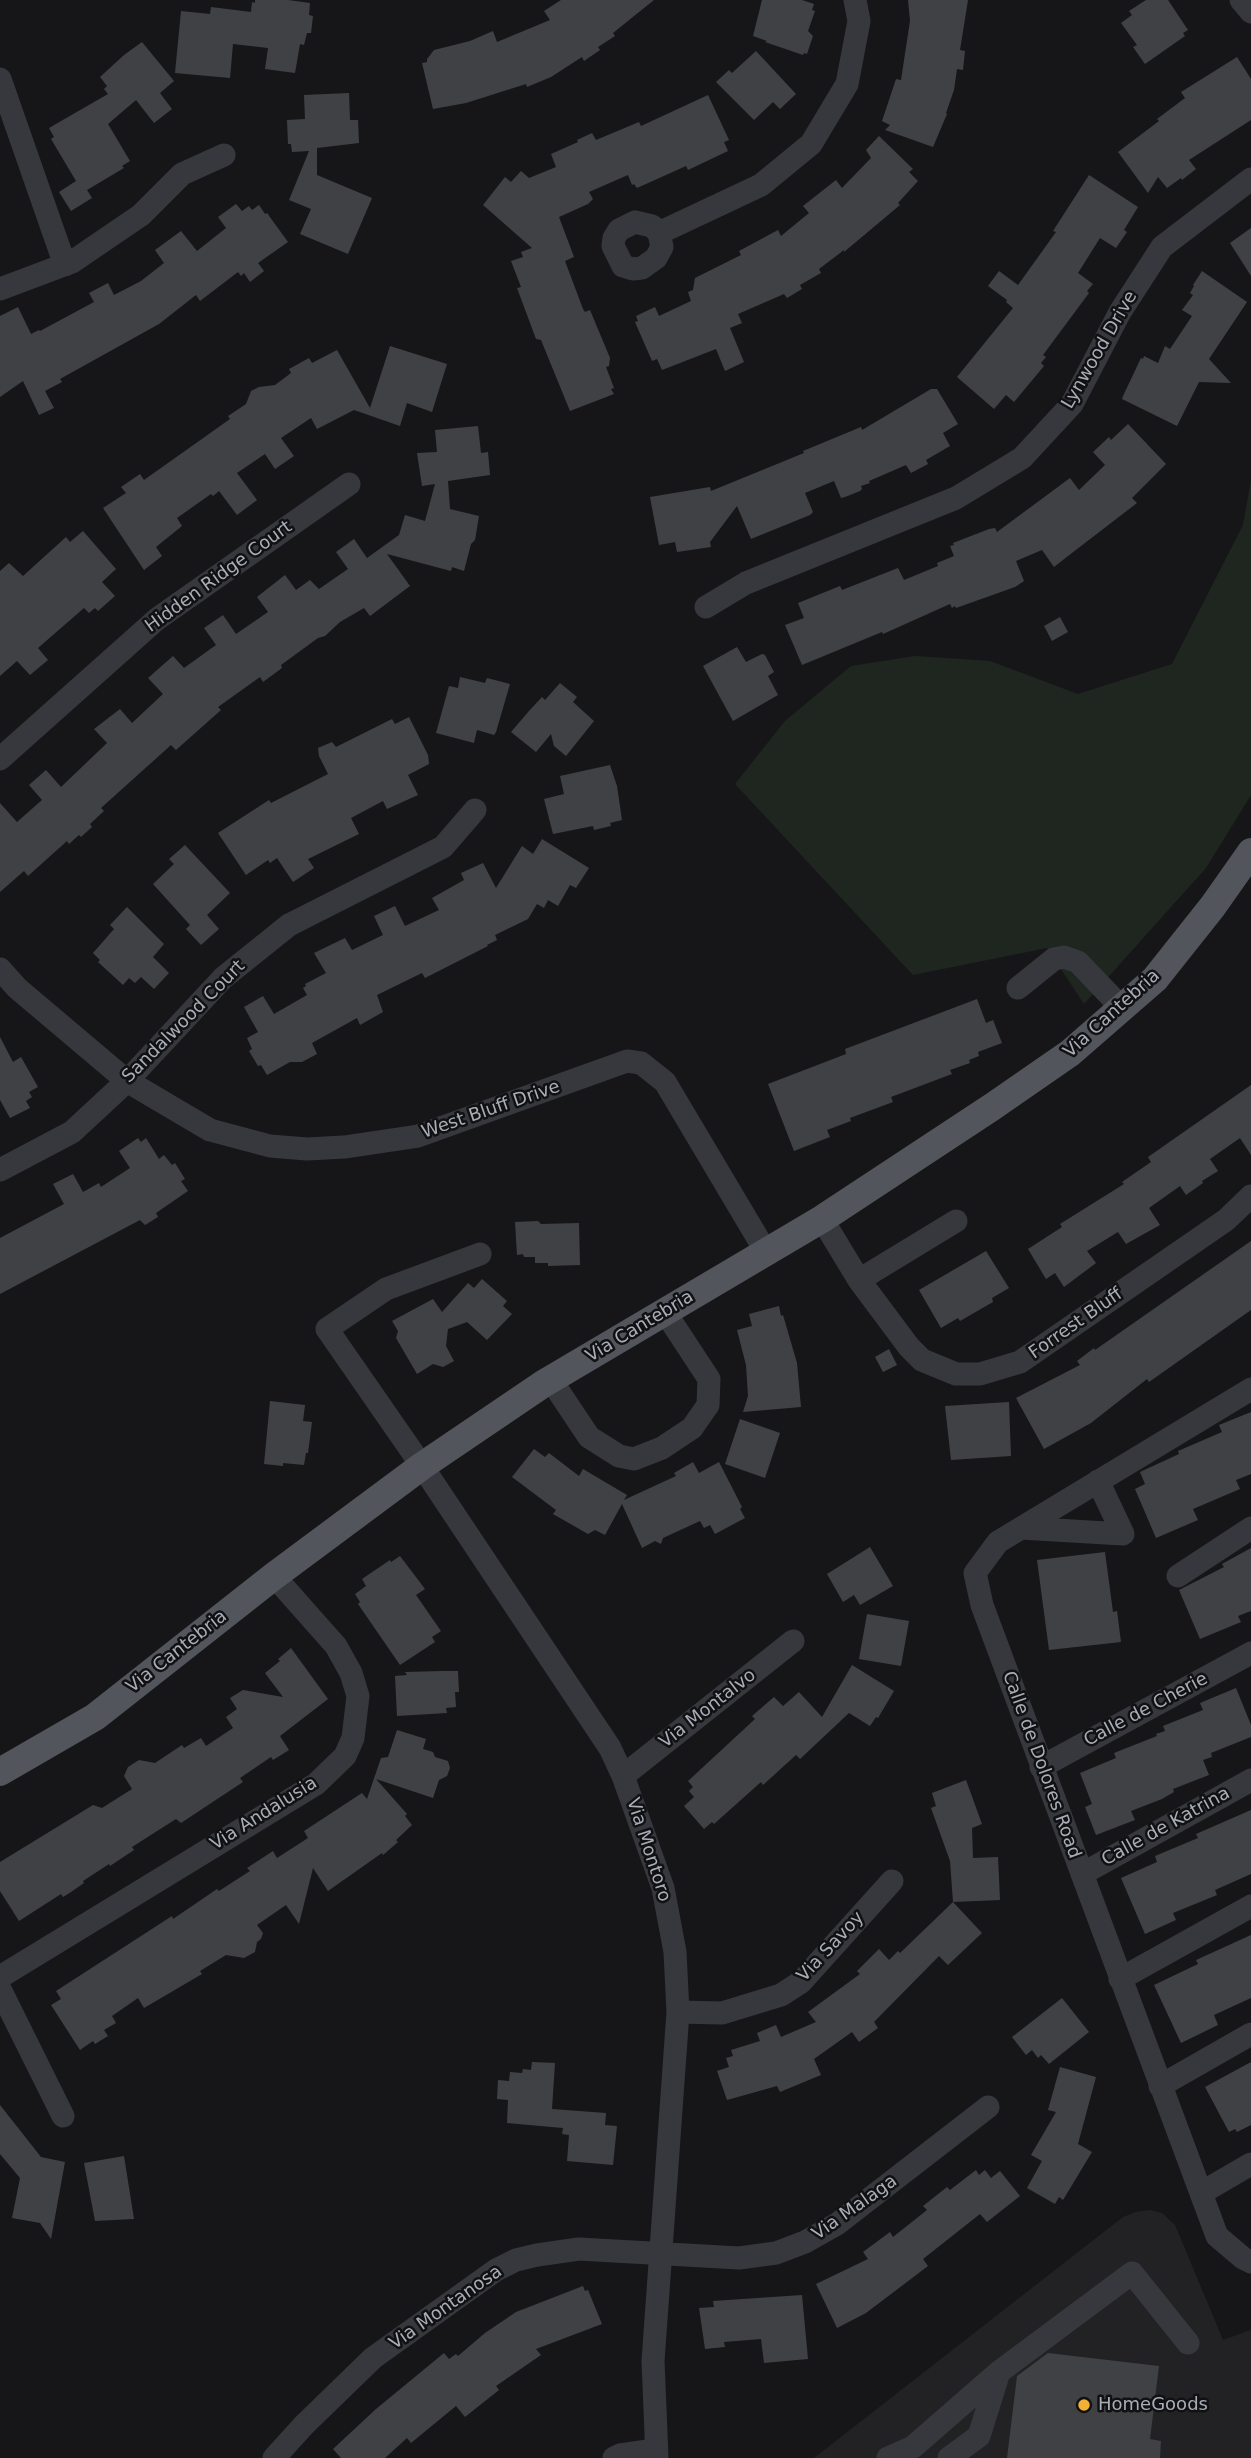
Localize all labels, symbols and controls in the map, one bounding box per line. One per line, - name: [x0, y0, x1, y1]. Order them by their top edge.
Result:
- street label: Lynwood Drive: [1058, 287, 1142, 413]
- street label: Hidden Ridge Court: [141, 516, 297, 638]
- street label: Sandalwood Court: [118, 956, 250, 1088]
- street label: Via Cantebria: [1060, 965, 1164, 1063]
- street label: West Bluff Drive: [419, 1076, 563, 1144]
- street label: Forrest Bluff: [1025, 1284, 1127, 1364]
- street label: Via Cantebria: [582, 1286, 698, 1368]
- street label: Via Cantebria: [122, 1606, 232, 1698]
- street label: Via Montalvo: [655, 1665, 761, 1753]
- street label: Calle de Dolores Road: [997, 1668, 1085, 1862]
- street label: Calle de Cherie: [1080, 1668, 1212, 1752]
- street label: Via Andalusia: [207, 1773, 321, 1855]
- street label: Calle de Katrina: [1098, 1783, 1234, 1871]
- street label: Via Montoro: [621, 1795, 675, 1905]
- street label: Via Savoy: [793, 1907, 869, 1987]
- street label: Via Malaga: [808, 2171, 902, 2245]
- street label: Via Montanosa: [386, 2261, 506, 2355]
- place label: HomeGoods: [1098, 2394, 1208, 2416]
- marker: HomeGoods: [1076, 2397, 1092, 2413]

